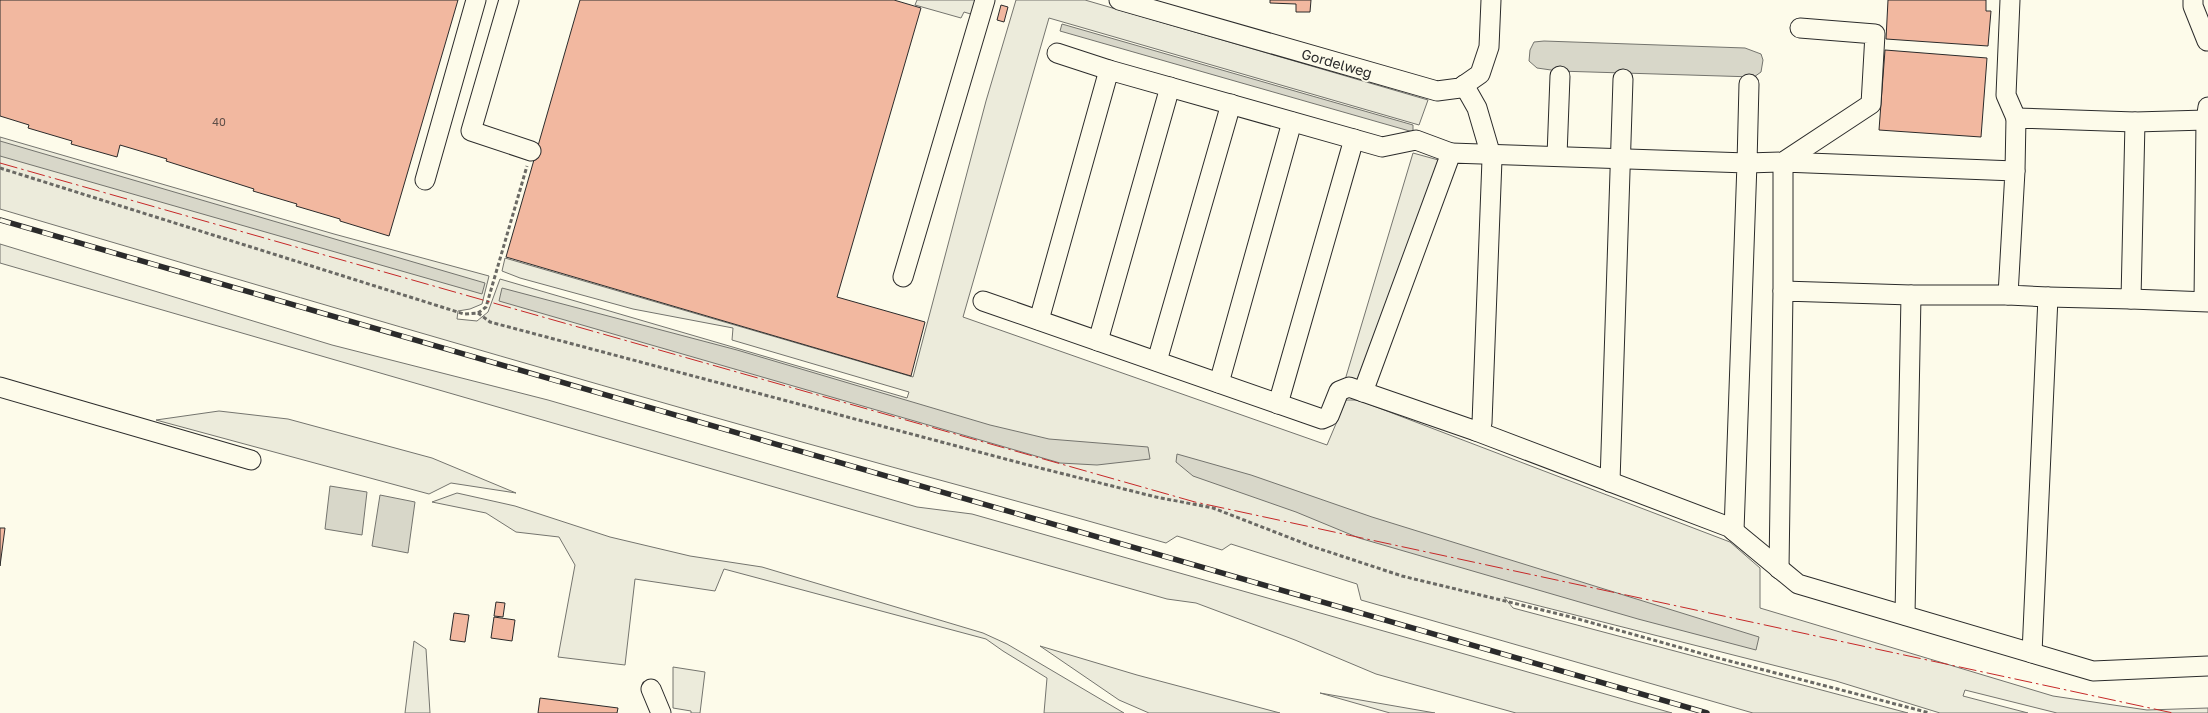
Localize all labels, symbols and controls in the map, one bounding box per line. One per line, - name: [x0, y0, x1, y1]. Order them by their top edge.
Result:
- street label: Gordelweg: [1300, 45, 1374, 81]
- house number: 40: [212, 115, 226, 128]

